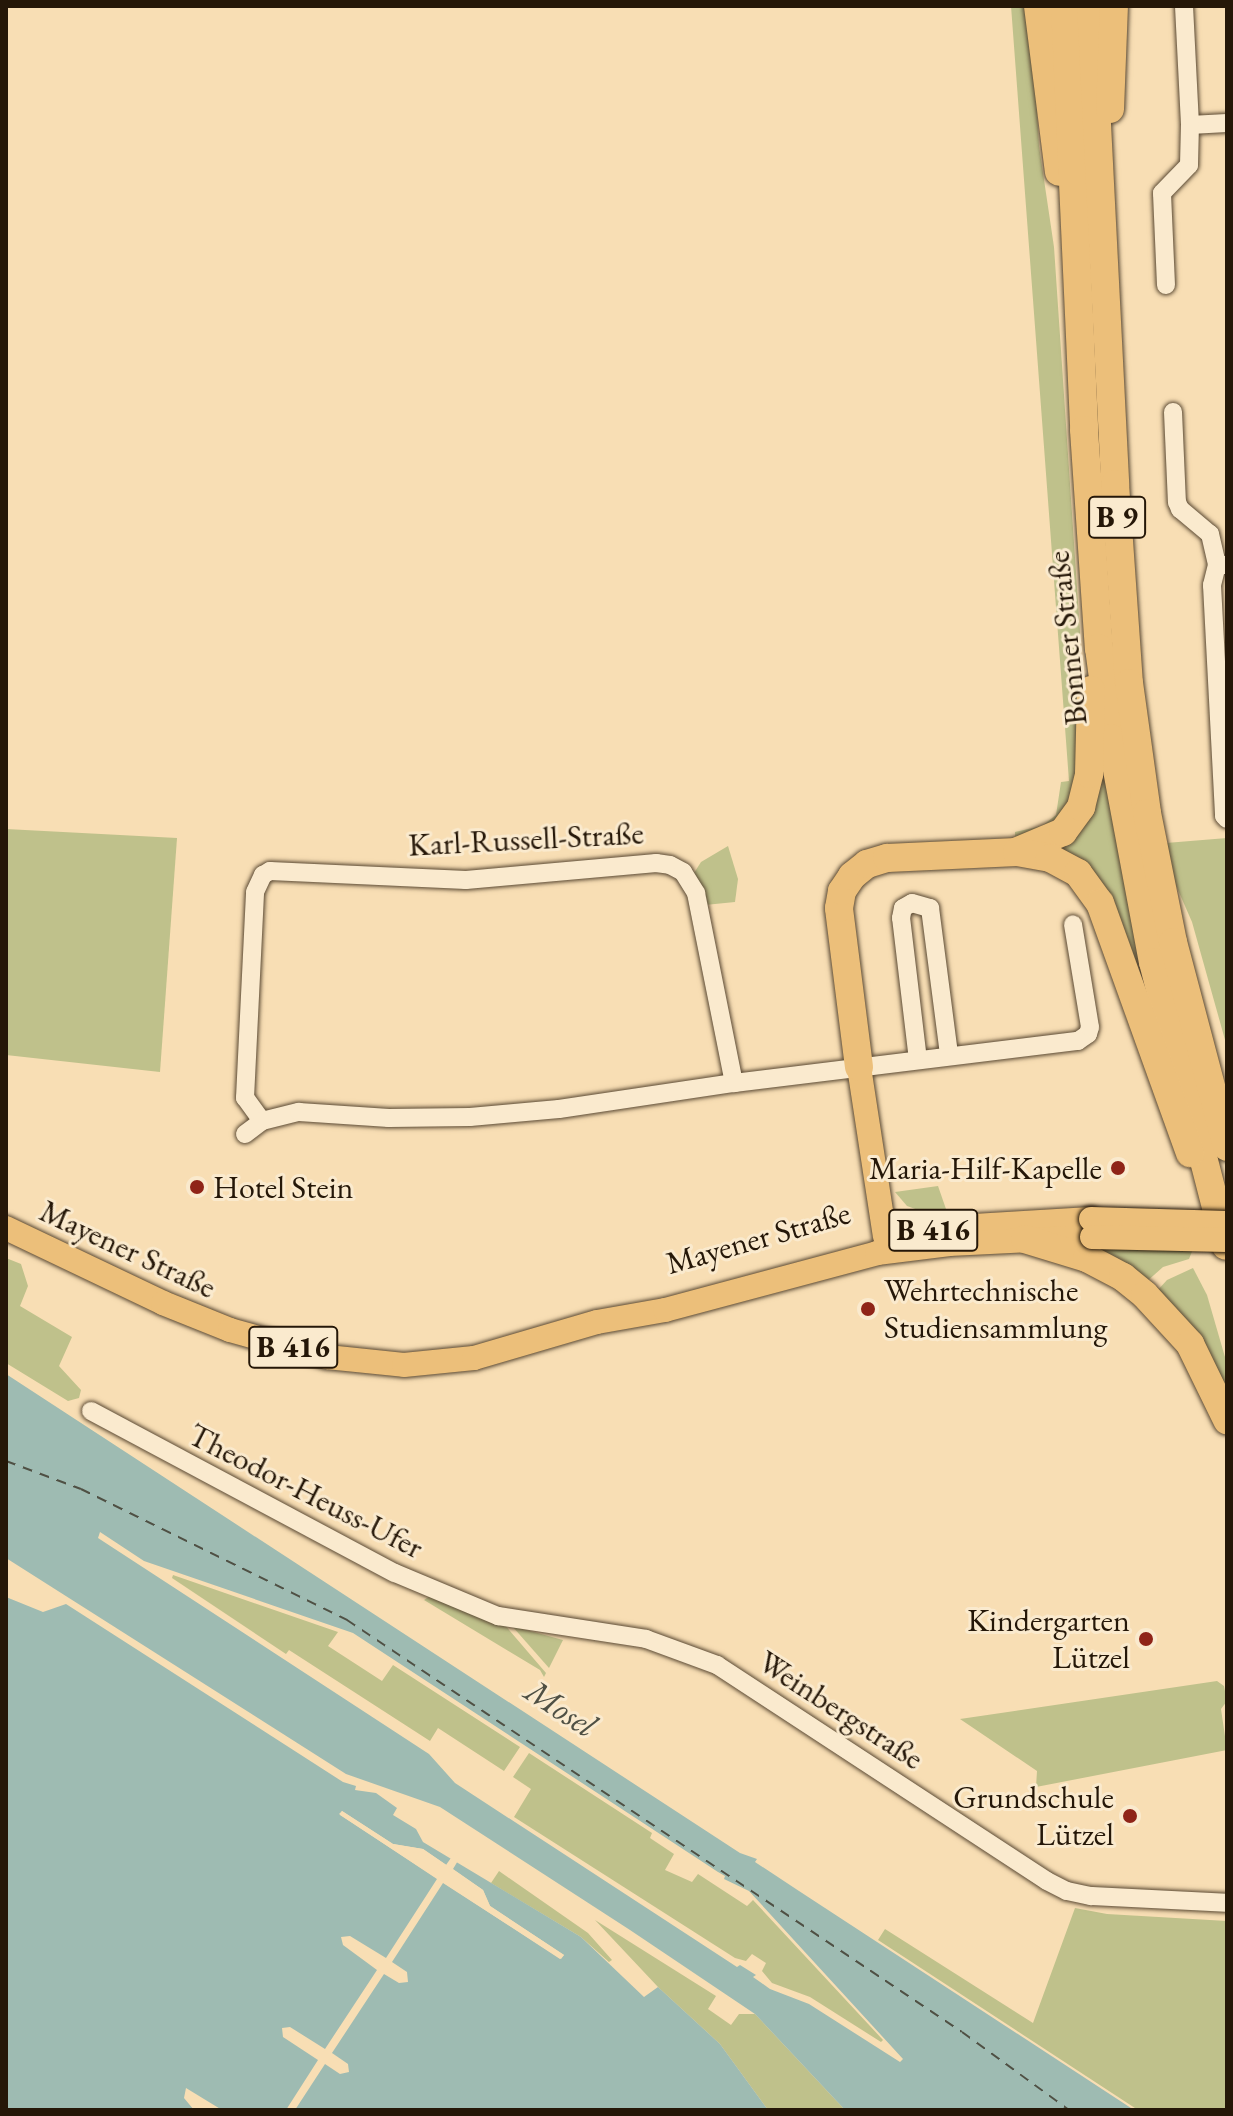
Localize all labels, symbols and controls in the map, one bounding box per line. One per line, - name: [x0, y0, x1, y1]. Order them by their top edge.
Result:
- road number: B 9: [1087, 491, 1147, 543]
- street label: Bonner Straße: [1039, 549, 1095, 727]
- street label: Karl-Russell-Straße: [407, 814, 645, 864]
- place label: Maria-Hilf-Kapelle: [869, 1149, 1102, 1187]
- marker: Maria-Hilf-Kapelle: [1109, 1159, 1127, 1177]
- place label: Hotel Stein: [213, 1168, 354, 1206]
- marker: Hotel Stein: [188, 1178, 206, 1196]
- street label: Mayener Straße: [34, 1191, 222, 1307]
- street label: Mayener Straße: [661, 1193, 855, 1283]
- road number: B 416: [887, 1204, 979, 1256]
- place label: Wehrtechnische Studiensammlung: [884, 1272, 1107, 1347]
- marker: Wehrtechnische Studiensammlung: [859, 1300, 877, 1318]
- road number: B 416: [247, 1321, 339, 1373]
- street label: Theodor-Heuss-Ufer: [182, 1415, 430, 1567]
- place label: Kindergarten Lützel: [967, 1602, 1130, 1677]
- marker: Kindergarten Lützel: [1137, 1630, 1155, 1648]
- street label: Weinbergstraße: [751, 1642, 931, 1778]
- water label: Mosel: [518, 1670, 604, 1746]
- place label: Grundschule Lützel: [953, 1779, 1114, 1854]
- marker: Grundschule Lützel: [1121, 1807, 1139, 1825]

